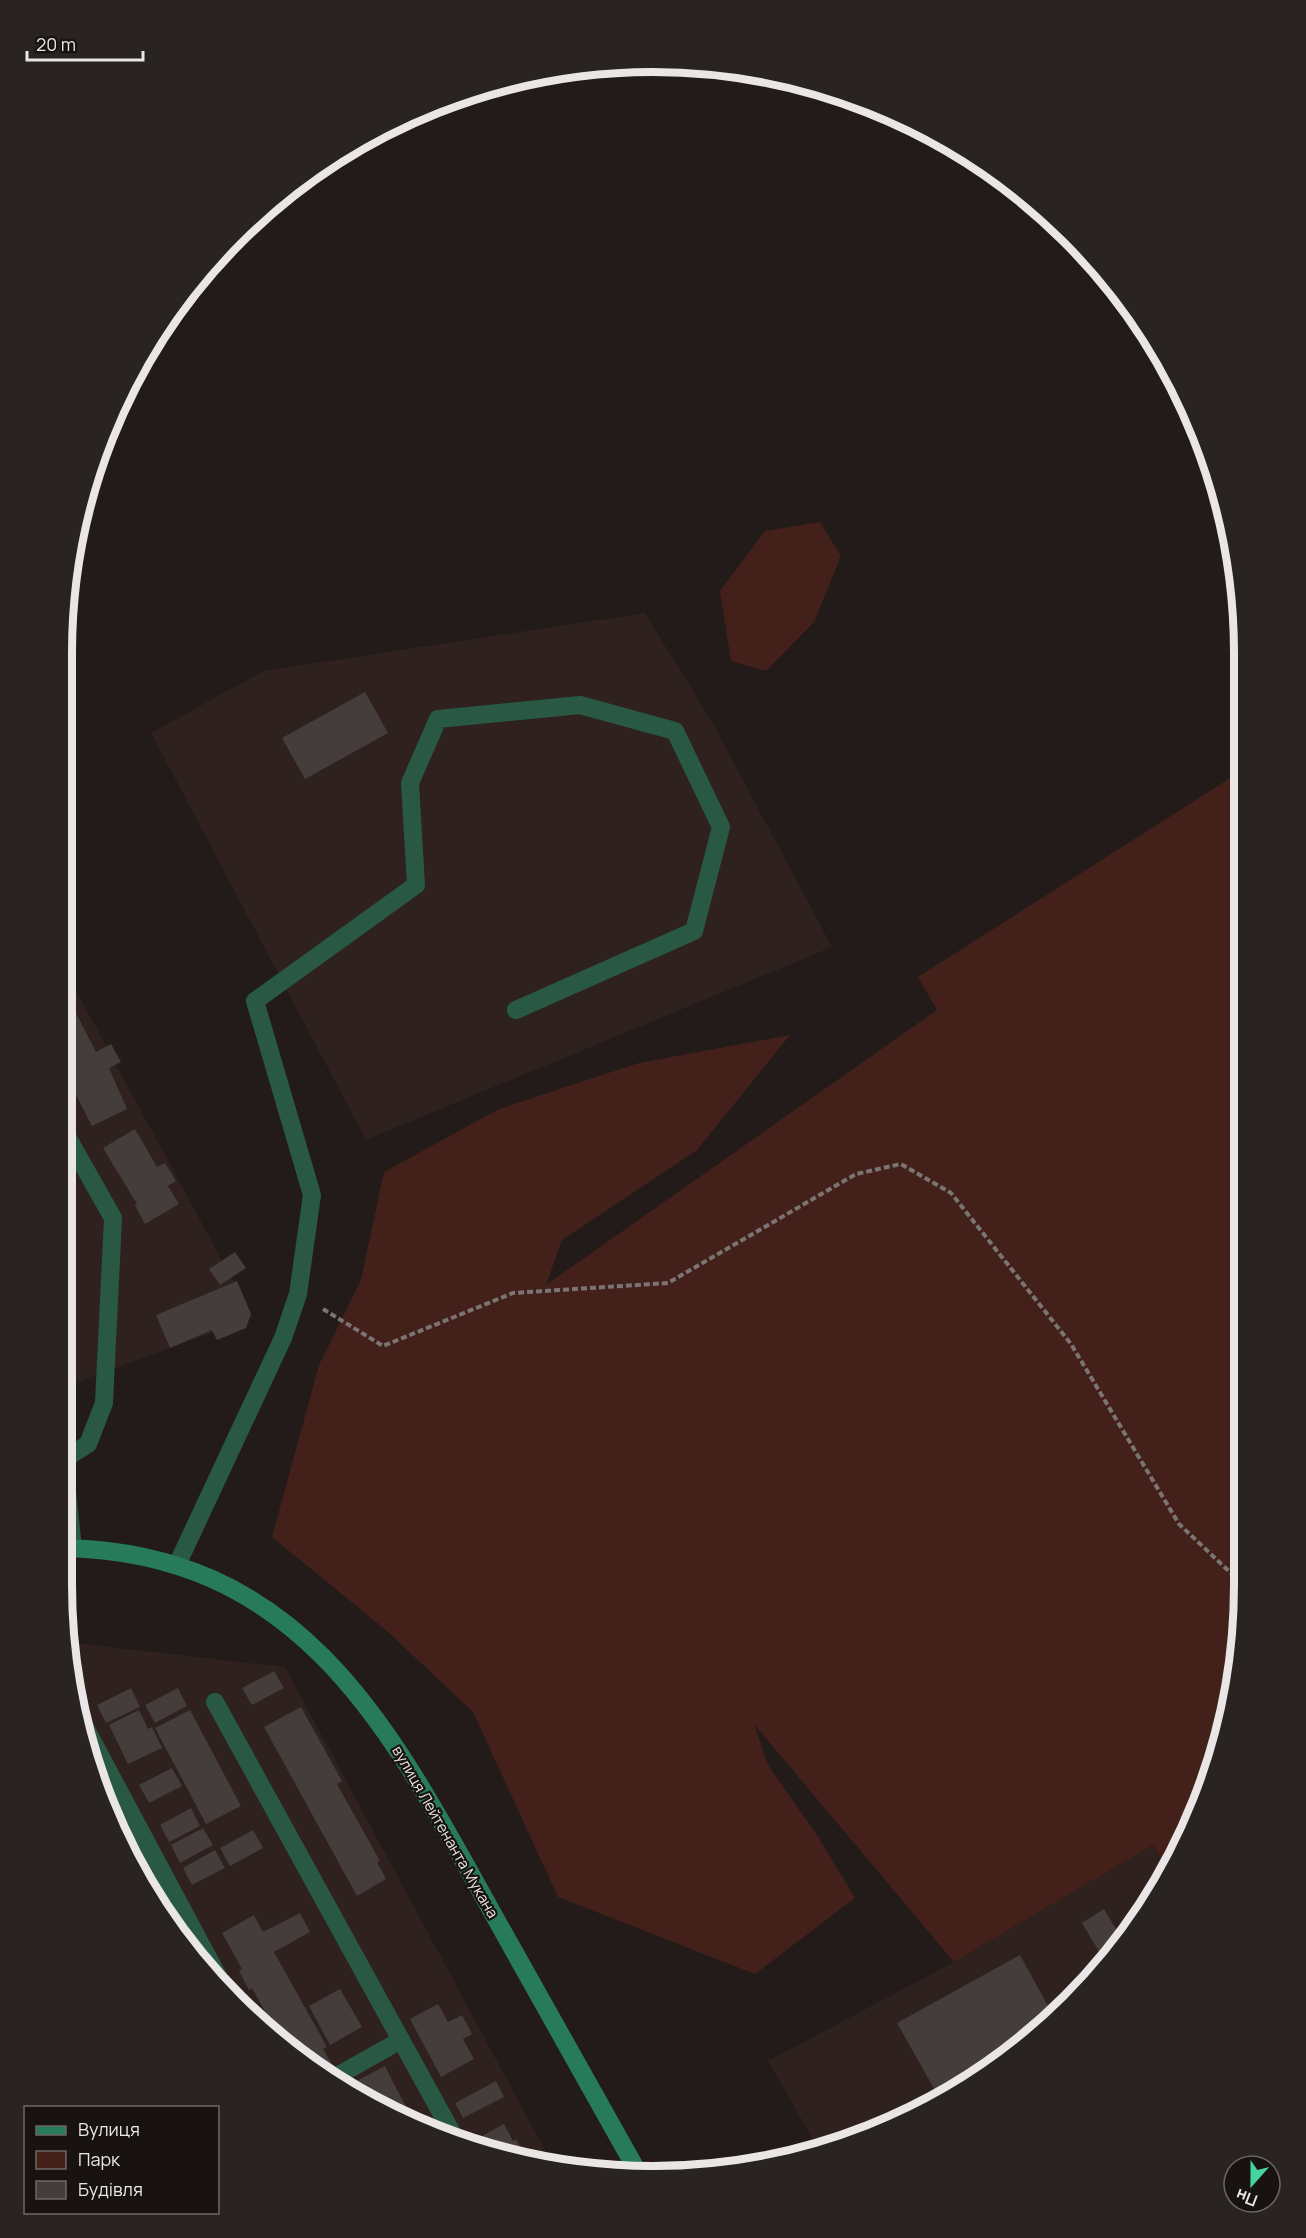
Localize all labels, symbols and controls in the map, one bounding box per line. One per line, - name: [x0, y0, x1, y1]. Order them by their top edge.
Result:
- scale bar: [27, 24, 142, 62]
- text: 20 m: [36, 32, 76, 56]
- street label: вулиця Лейтенанта Мукана: [387, 1742, 503, 1922]
- legend: [24, 2106, 219, 2214]
- text: Вулиця: [78, 2117, 140, 2141]
- text: Парк: [78, 2147, 121, 2171]
- north arrow: [1222, 2154, 1282, 2214]
- text: Будівля: [78, 2177, 143, 2201]
- text: Пн: [1233, 2184, 1261, 2212]

